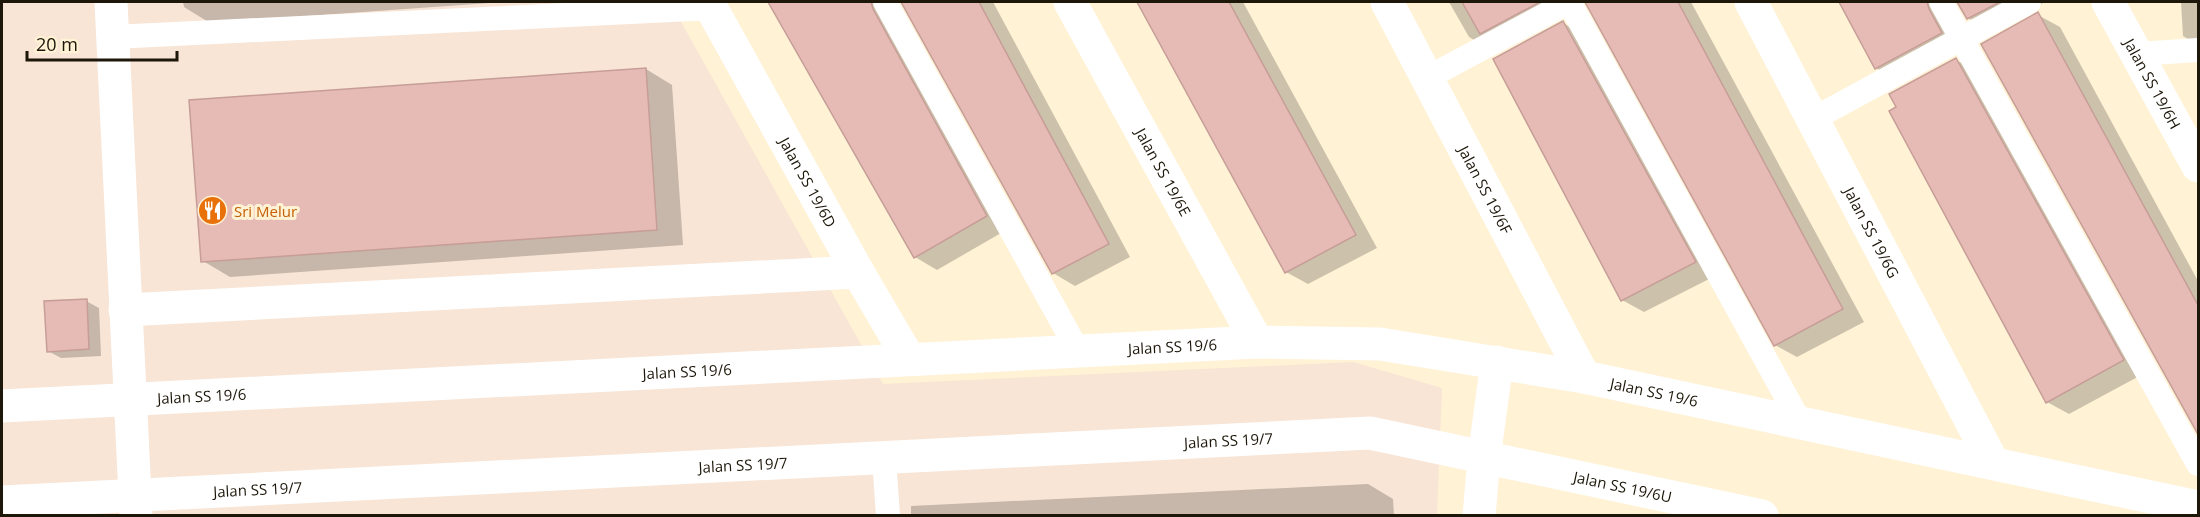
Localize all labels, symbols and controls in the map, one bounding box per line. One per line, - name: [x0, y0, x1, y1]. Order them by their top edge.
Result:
- scale bar: [27, 24, 177, 62]
- text: 20 m: [36, 32, 78, 56]
- street label: Jalan SS 19/6H: [2119, 33, 2186, 132]
- street label: Jalan SS 19/6E: [1130, 123, 1196, 220]
- street label: Jalan SS 19/6D: [774, 132, 841, 231]
- street label: Jalan SS 19/6F: [1453, 140, 1517, 237]
- street label: Jalan SS 19/6G: [1839, 181, 1904, 281]
- restaurant icon: Sri Melur: [197, 195, 229, 227]
- place label: Sri Melur: [234, 201, 297, 221]
- street label: Jalan SS 19/6: [1125, 334, 1218, 359]
- street label: Jalan SS 19/6: [640, 359, 732, 383]
- street label: Jalan SS 19/6: [1606, 372, 1700, 411]
- street label: Jalan SS 19/6: [155, 384, 247, 408]
- street label: Jalan SS 19/7: [1181, 428, 1274, 452]
- street label: Jalan SS 19/7: [696, 452, 788, 477]
- street label: Jalan SS 19/6U: [1570, 466, 1674, 507]
- street label: Jalan SS 19/7: [211, 477, 303, 501]

